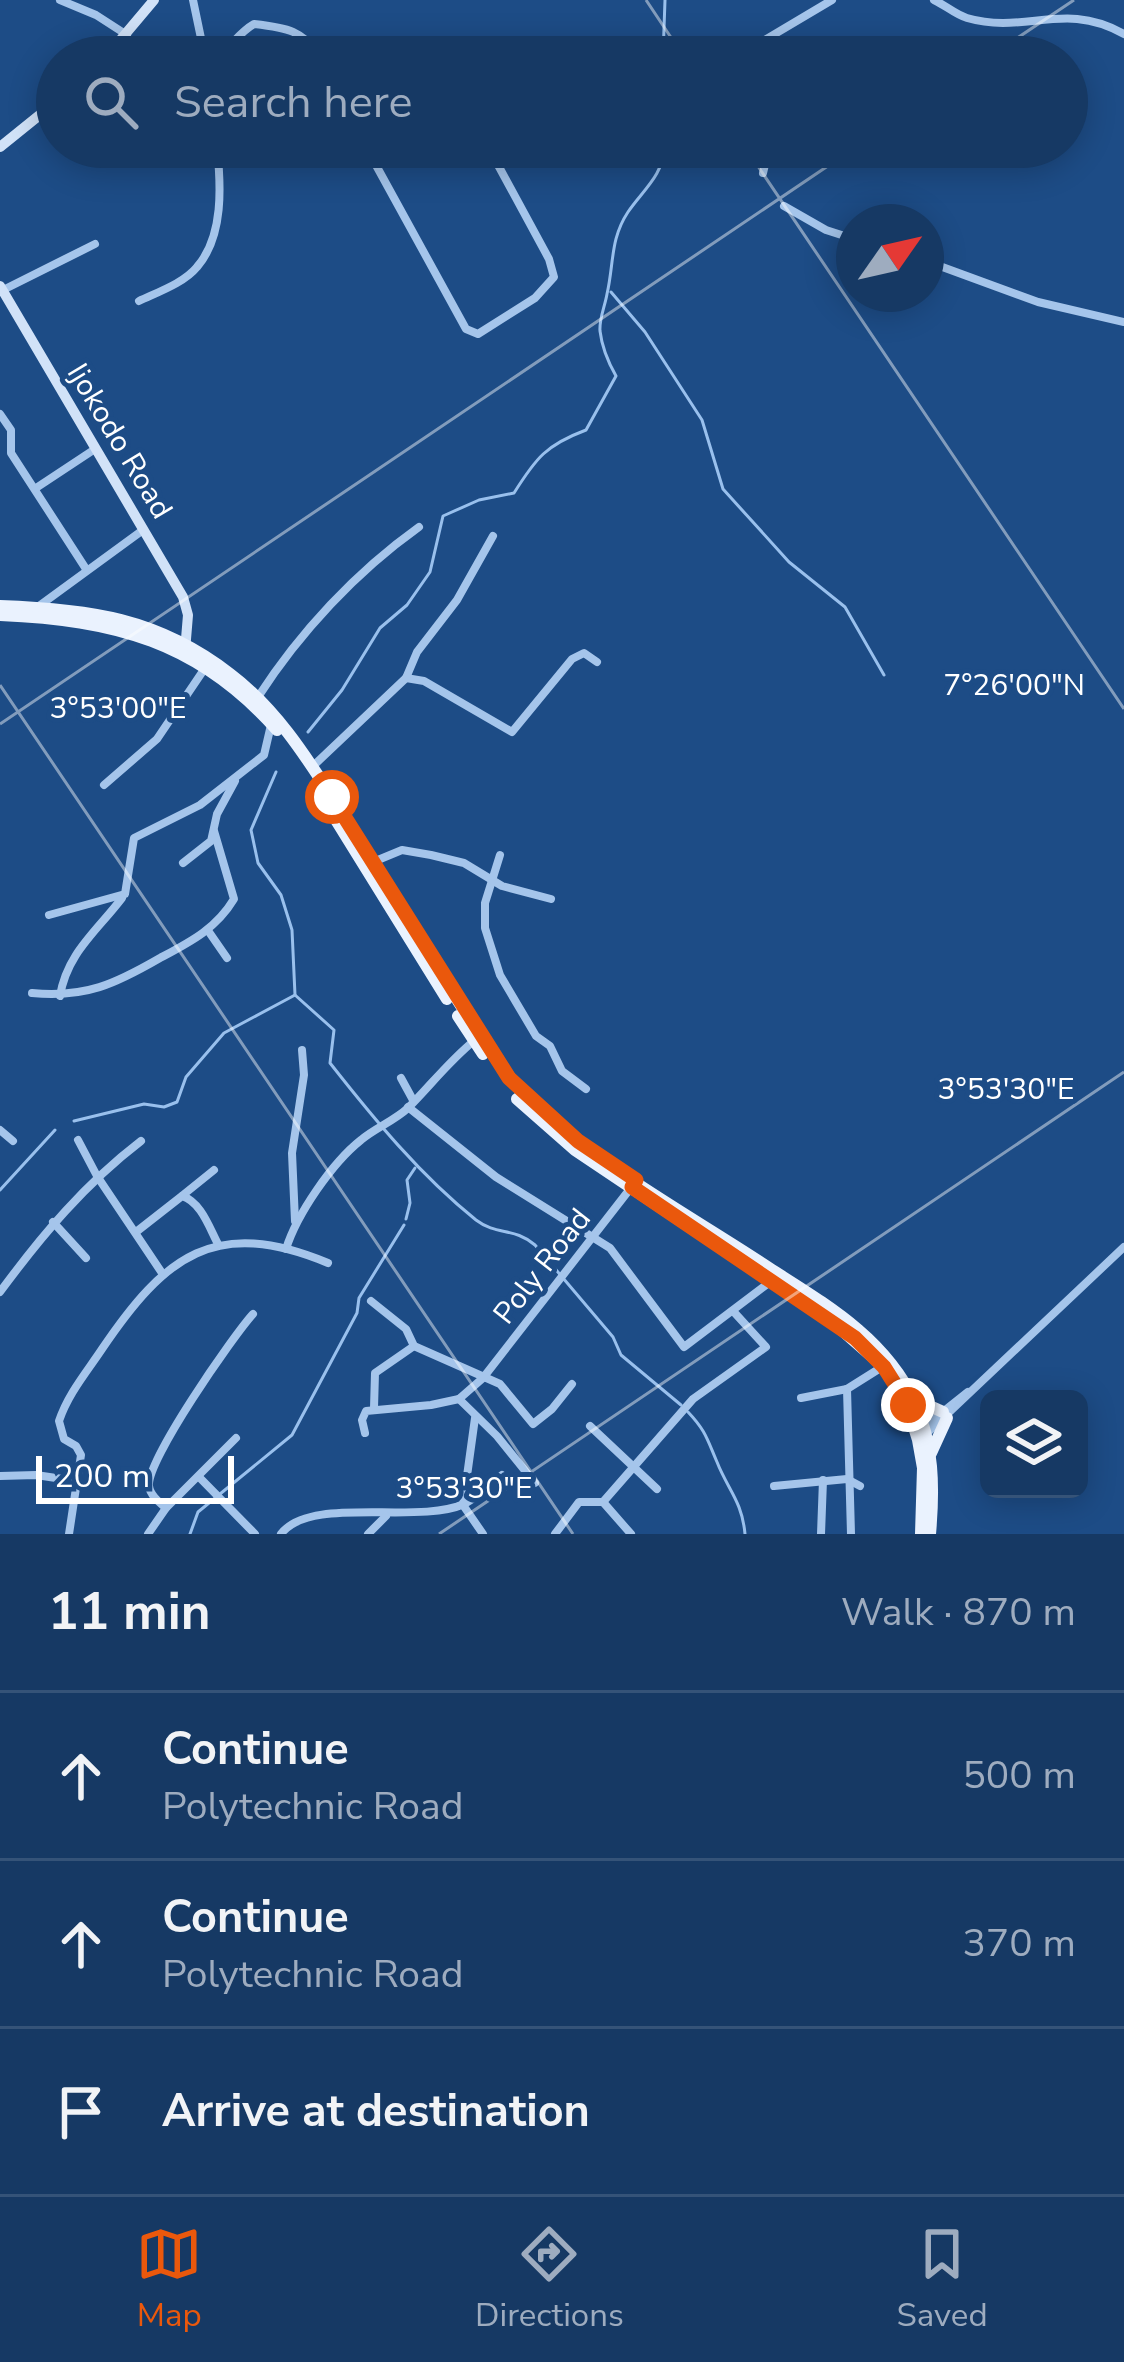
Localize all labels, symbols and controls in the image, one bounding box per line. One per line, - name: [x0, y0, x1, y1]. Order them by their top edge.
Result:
- search box: [36, 36, 1088, 168]
- icon: search: [78, 69, 144, 135]
- text: Search here: [174, 72, 413, 133]
- north arrow: [836, 204, 944, 312]
- street label: Ijokodo Road: [57, 356, 182, 527]
- text: 7°26'00"N: [943, 665, 1085, 706]
- text: 3°53'00"E: [50, 688, 186, 729]
- route start: [305, 770, 359, 824]
- text: 3°53'30"E: [938, 1069, 1074, 1110]
- street label: Poly Road: [484, 1200, 601, 1333]
- route end: [881, 1378, 935, 1432]
- map controls: [980, 1390, 1088, 1498]
- button: layers: [980, 1390, 1088, 1498]
- scale bar: [36, 1450, 234, 1503]
- text: 200 m: [54, 1454, 150, 1499]
- text: 3°53'30"E: [396, 1468, 532, 1509]
- text: 11 min: [48, 1577, 211, 1647]
- text: Walk · 870 m: [841, 1586, 1076, 1639]
- text: Continue: [162, 1719, 349, 1780]
- icon: ahead: [48, 1743, 114, 1809]
- text: 500 m: [962, 1749, 1076, 1802]
- text: Polytechnic Road: [162, 1780, 463, 1833]
- text: Continue: [162, 1887, 349, 1948]
- icon: ahead: [48, 1911, 114, 1977]
- text: 370 m: [962, 1917, 1076, 1970]
- text: Polytechnic Road: [162, 1948, 463, 2001]
- icon: arrive: [48, 2079, 114, 2145]
- text: Arrive at destination: [162, 2081, 590, 2142]
- tab: Map: [136, 2221, 202, 2338]
- tab: Directions: [475, 2221, 624, 2338]
- tab: Saved: [896, 2221, 988, 2338]

